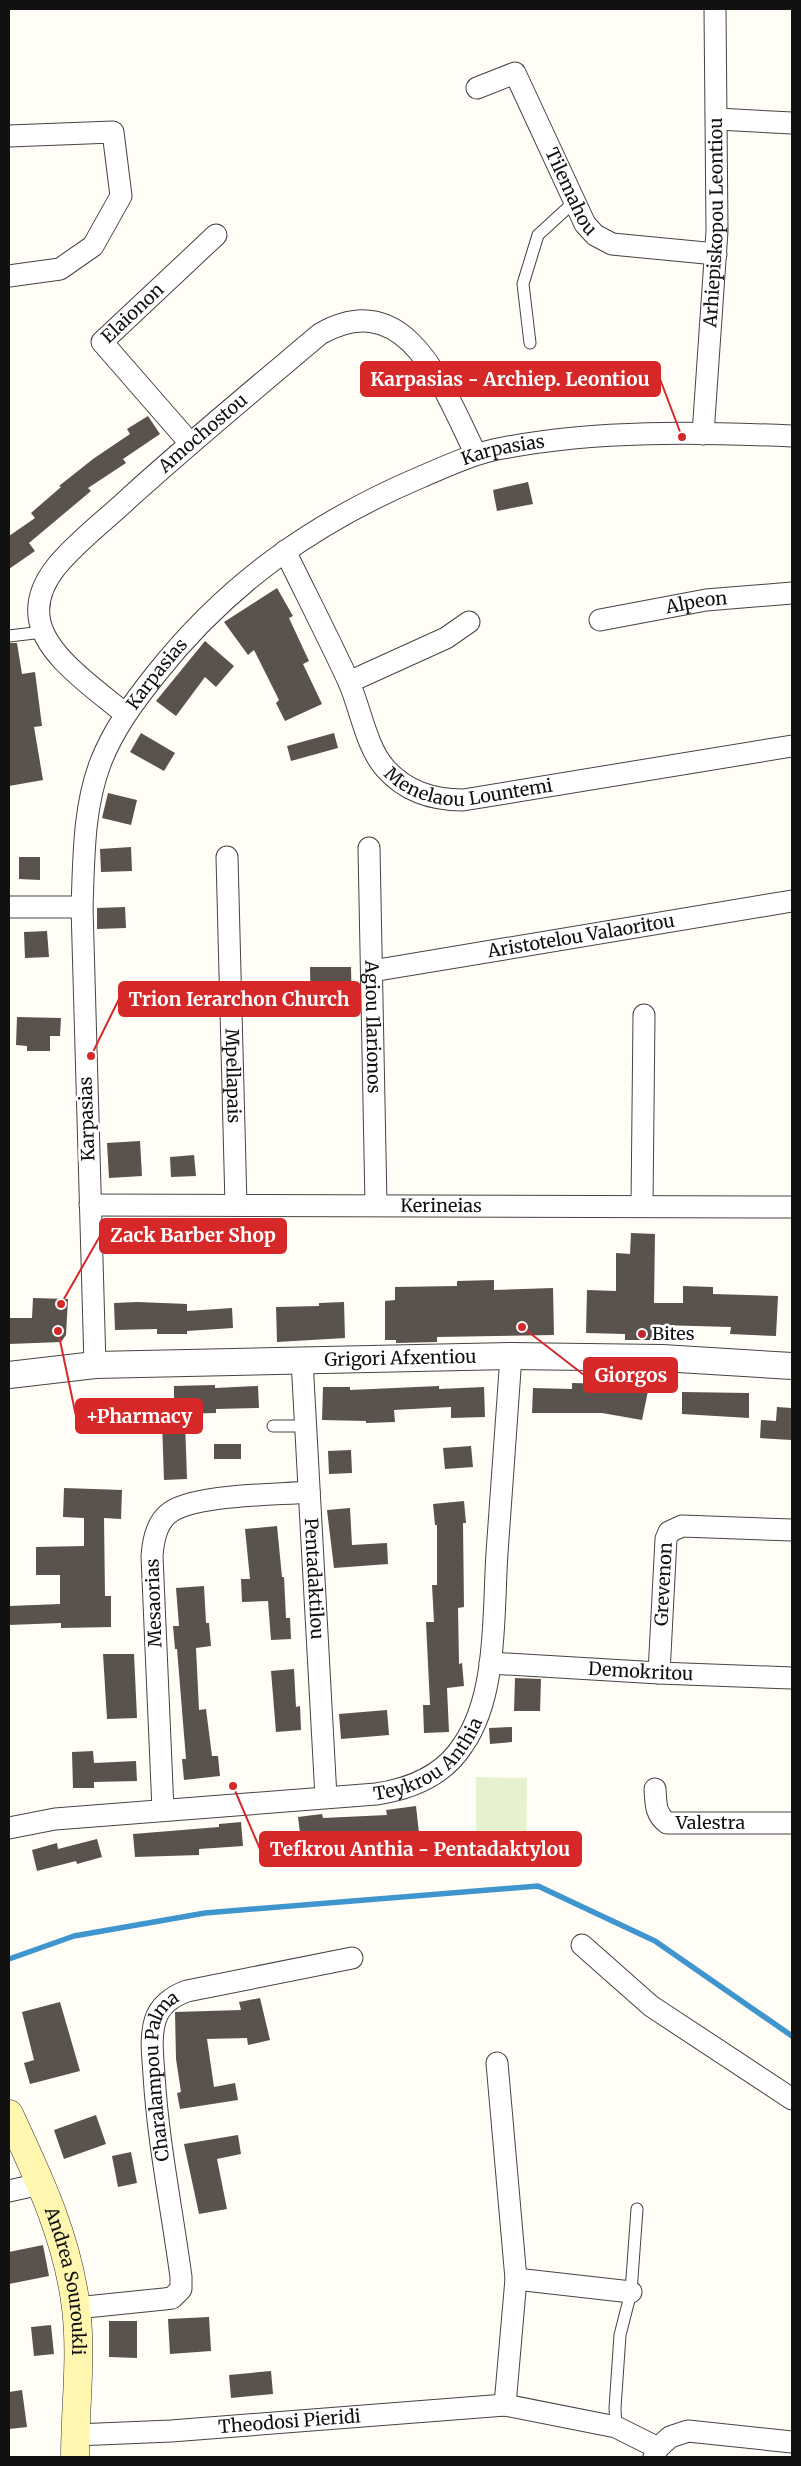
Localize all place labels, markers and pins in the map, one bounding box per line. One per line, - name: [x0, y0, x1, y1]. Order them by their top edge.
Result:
- callout: Karpasias - Archiep. Leontiou: [361, 362, 660, 396]
- callout: Trion Ierarchon Church: [119, 982, 360, 1016]
- callout: Zack Barber Shop: [100, 1219, 286, 1253]
- place label: Bites: [652, 1322, 695, 1345]
- marker: Bites: [636, 1328, 648, 1340]
- callout: Giorgos: [584, 1358, 677, 1392]
- callout: +Pharmacy: [76, 1399, 202, 1433]
- callout: Tefkrou Anthia - Pentadaktylou: [260, 1832, 581, 1866]

